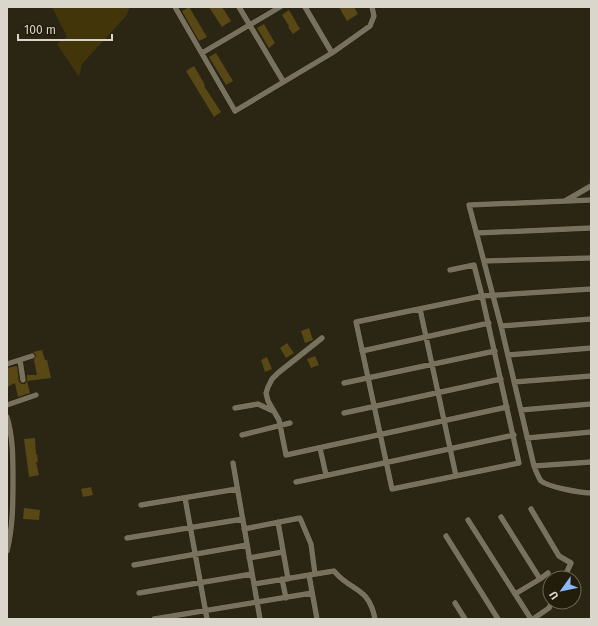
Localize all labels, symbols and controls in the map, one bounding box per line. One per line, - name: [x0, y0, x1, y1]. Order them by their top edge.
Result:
- scale bar: [18, 16, 112, 42]
- text: 100 m: [24, 23, 56, 37]
- north arrow: [542, 570, 582, 610]
- text: U: [547, 589, 561, 602]

